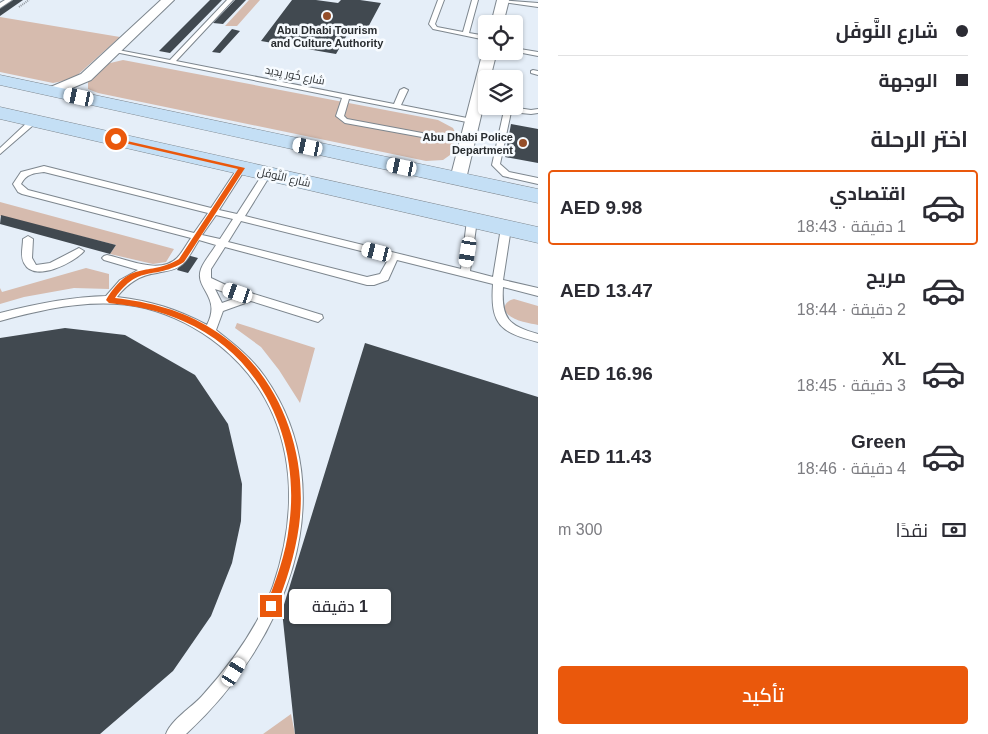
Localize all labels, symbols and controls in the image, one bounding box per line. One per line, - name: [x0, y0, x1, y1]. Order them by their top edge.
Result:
- marker: Abu Dhabi Tourism and Culture Authority: [321, 10, 333, 22]
- map controls: [478, 15, 523, 115]
- button: locate: [478, 15, 523, 60]
- text: شارع النَّوفَل: [836, 21, 938, 42]
- place label: Abu Dhabi Tourism and Culture Authority: [271, 24, 384, 49]
- street label: شارع خُور يِدِيد: [264, 63, 326, 89]
- button: layers: [478, 70, 523, 115]
- text: الوجهة: [878, 70, 938, 91]
- car: [62, 87, 95, 107]
- text: اختر الرحلة: [870, 127, 968, 152]
- route start: [105, 128, 127, 150]
- place label: Abu Dhabi Police Department: [423, 131, 513, 156]
- car: [291, 137, 324, 157]
- marker: Abu Dhabi Police Department: [517, 137, 529, 149]
- car: [385, 157, 418, 177]
- street label: شارع النَّوفَل: [256, 165, 312, 191]
- text: اقتصادي: [830, 183, 906, 204]
- icon: car: [921, 185, 966, 230]
- text: AED 9.98: [560, 197, 642, 218]
- text: 1 دقيقة · 18:43: [797, 218, 906, 235]
- car: [458, 236, 477, 268]
- car: [360, 241, 393, 263]
- text: مريح: [866, 266, 906, 287]
- icon: car: [921, 268, 966, 313]
- text: AED 13.47: [560, 280, 653, 301]
- car: [221, 281, 254, 305]
- text: 2 دقيقة · 18:44: [797, 301, 906, 318]
- text: XL: [882, 348, 906, 369]
- icon: car: [921, 351, 966, 396]
- text: AED 16.96: [560, 363, 653, 384]
- text: 3 دقيقة · 18:45: [797, 377, 906, 394]
- text: Green: [851, 431, 906, 452]
- icon: car: [921, 434, 966, 479]
- text: AED 11.43: [560, 446, 652, 467]
- text: 4 دقيقة · 18:46: [797, 460, 906, 477]
- icon: cash: [940, 516, 968, 544]
- text: نقدًا: [896, 520, 928, 541]
- text: 300 m: [558, 521, 602, 538]
- callout: 1 دقيقة: [288, 588, 391, 624]
- route end: [260, 595, 282, 617]
- text: 1 دقيقة: [312, 598, 368, 615]
- car: [219, 655, 248, 689]
- button: تأكيد: [558, 666, 968, 724]

